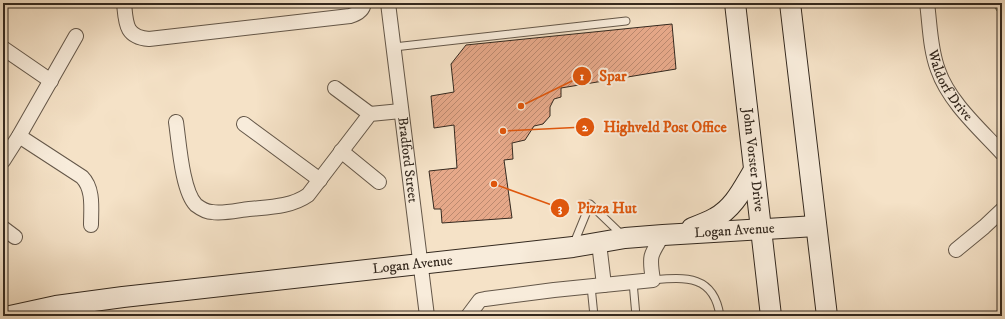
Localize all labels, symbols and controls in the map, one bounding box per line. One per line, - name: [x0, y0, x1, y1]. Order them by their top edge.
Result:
- street label: Waldorf Drive: [923, 47, 977, 125]
- callout: Spar: [572, 62, 635, 89]
- text: Spar: [599, 67, 627, 86]
- text: 1: [580, 69, 585, 84]
- street label: John Vorster Drive: [738, 105, 768, 213]
- callout: Highveld Post Office: [575, 114, 734, 141]
- street label: Bradford Street: [393, 116, 422, 204]
- text: Highveld Post Office: [603, 118, 727, 137]
- text: 2: [582, 120, 589, 135]
- callout: Pizza Hut: [550, 194, 645, 221]
- text: Pizza Hut: [577, 199, 637, 218]
- text: 3: [558, 201, 563, 216]
- street label: Logan Avenue: [694, 219, 775, 242]
- street label: Logan Avenue: [372, 251, 454, 278]

